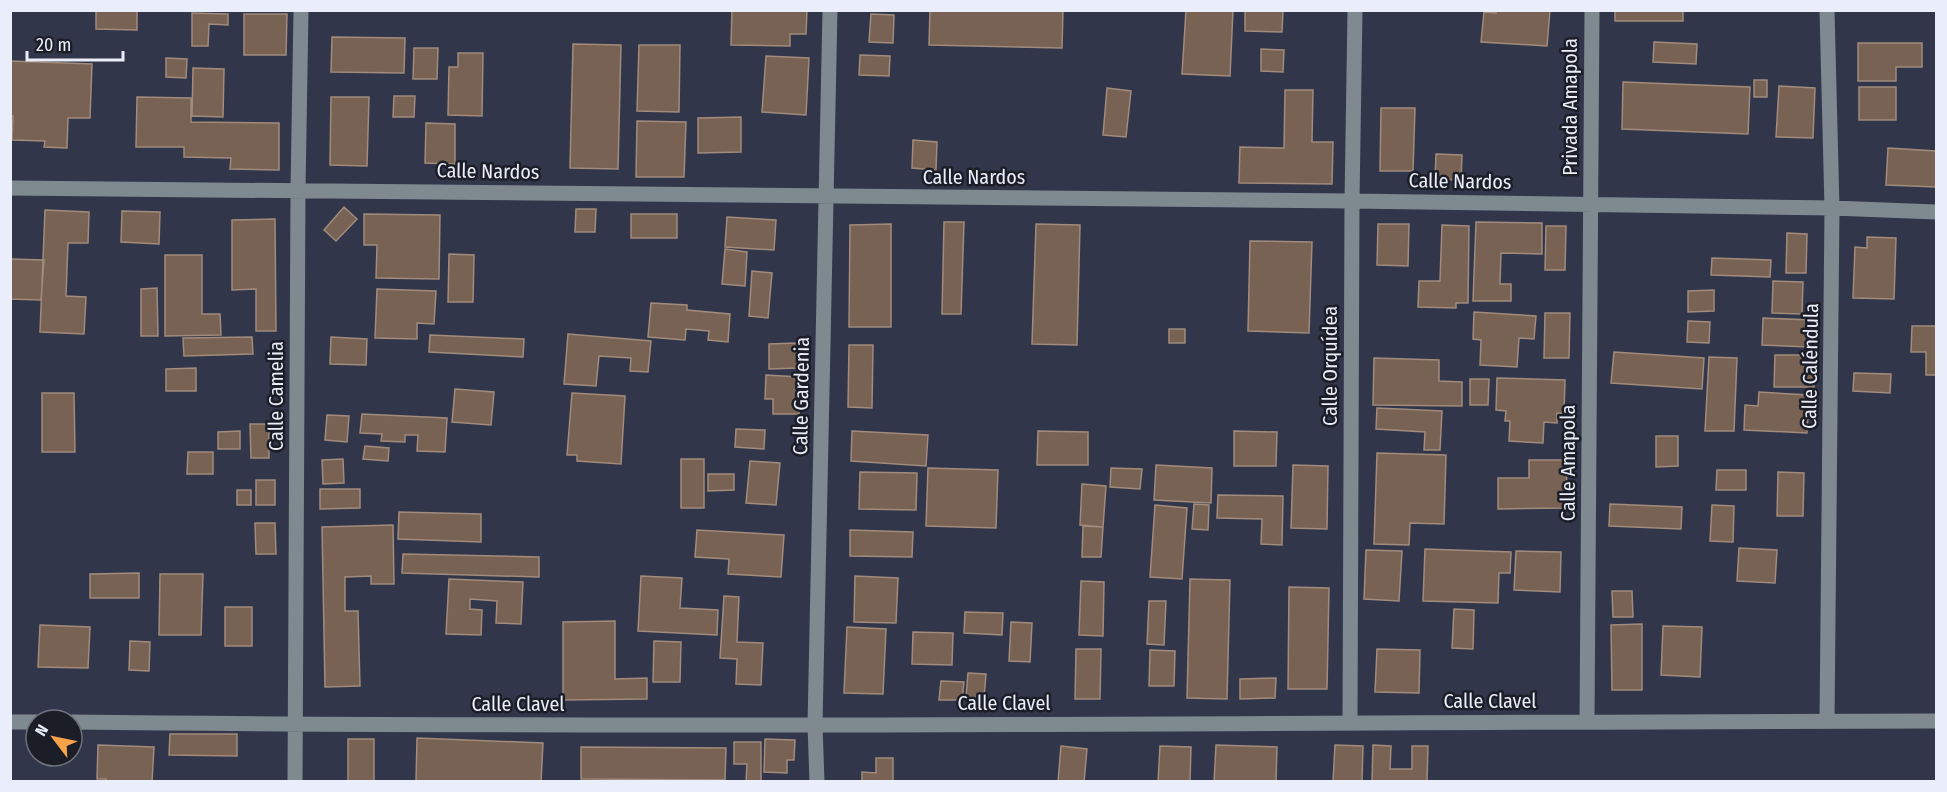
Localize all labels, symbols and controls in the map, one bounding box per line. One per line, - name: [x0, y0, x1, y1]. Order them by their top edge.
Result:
- scale bar: [27, 24, 123, 62]
- text: 20 m: [36, 34, 71, 56]
- street label: Privada Amapola: [1558, 38, 1582, 176]
- street label: Calle Nardos: [436, 158, 540, 184]
- street label: Calle Nardos: [923, 165, 1025, 189]
- street label: Calle Nardos: [1408, 168, 1512, 194]
- street label: Calle Caléndula: [1797, 303, 1823, 429]
- street label: Calle Orquídea: [1318, 306, 1342, 426]
- street label: Calle Gardenia: [788, 337, 814, 455]
- street label: Calle Camelia: [264, 341, 288, 451]
- street label: Calle Amapola: [1556, 405, 1580, 521]
- street label: Calle Clavel: [1443, 689, 1537, 713]
- street label: Calle Clavel: [957, 691, 1051, 715]
- street label: Calle Clavel: [471, 692, 565, 716]
- north arrow: [24, 708, 84, 768]
- text: N: [31, 721, 52, 739]

